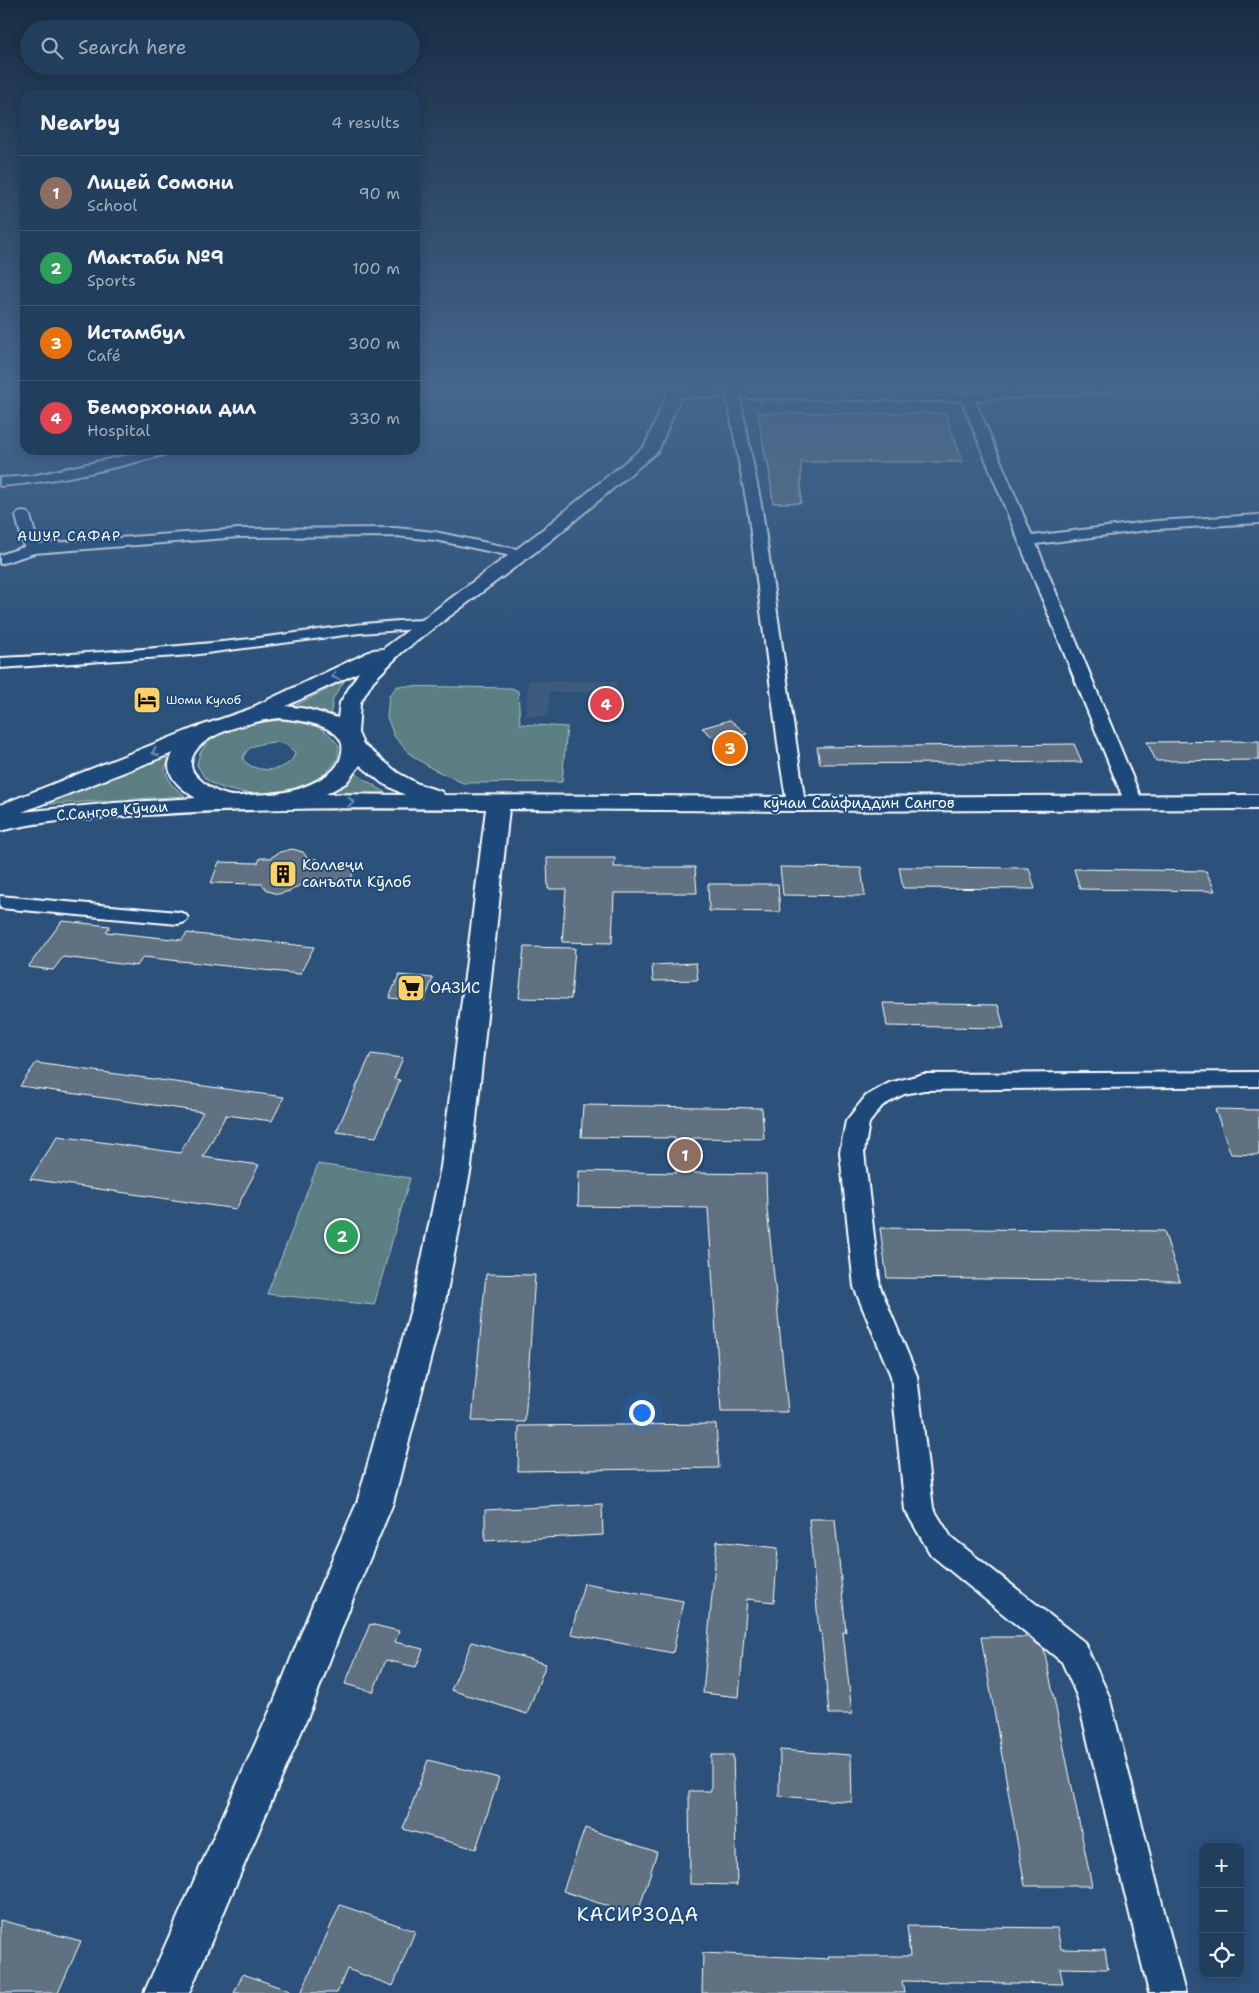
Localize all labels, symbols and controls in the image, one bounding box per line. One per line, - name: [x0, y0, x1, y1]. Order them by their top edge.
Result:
- search box: [20, 20, 420, 75]
- icon: search: [38, 34, 66, 62]
- text: Search here: [78, 35, 187, 60]
- text: Nearby: [40, 109, 120, 137]
- text: 4 results: [331, 112, 400, 133]
- text: Лицей Сомони: [87, 170, 234, 195]
- text: 1: [52, 183, 60, 204]
- text: 90 m: [359, 183, 400, 204]
- text: School: [87, 195, 137, 216]
- text: Мактаби №9: [87, 245, 224, 270]
- text: 2: [50, 258, 62, 279]
- text: 100 m: [352, 258, 400, 279]
- text: Sports: [87, 270, 136, 291]
- text: Истамбул: [87, 320, 185, 345]
- text: 3: [50, 333, 62, 354]
- text: 300 m: [348, 333, 400, 354]
- text: Café: [87, 345, 121, 366]
- text: Беморхонаи дил: [87, 395, 256, 420]
- text: 4: [50, 408, 62, 429]
- text: 330 m: [348, 408, 400, 429]
- text: Hospital: [87, 420, 150, 441]
- district label: АШУР САФАР: [17, 527, 121, 545]
- one-way arrow: [331, 669, 340, 680]
- hotel icon: Шоми Кулоб: [132, 685, 162, 715]
- pin: 4: [590, 685, 622, 723]
- place label: Шоми Кулоб: [166, 692, 241, 708]
- pin: 3: [714, 729, 746, 767]
- one-way arrow: [151, 746, 160, 756]
- street label: кӯчаи Сайфиддин Сангов: [763, 793, 955, 813]
- street label: С.Сангов Кӯчаи: [55, 796, 169, 826]
- one-way arrow: [348, 797, 355, 807]
- place label: Коллеҷи санъати Кӯлоб: [302, 855, 411, 892]
- building icon: Коллеҷи санъати Кӯлоб: [268, 859, 298, 889]
- supermarket icon: ОАЗИС: [396, 973, 426, 1003]
- place label: ОАЗИС: [430, 978, 480, 998]
- pin: 1: [669, 1136, 701, 1174]
- pin: 2: [326, 1217, 358, 1255]
- your location: [629, 1400, 655, 1426]
- map controls: [1199, 1843, 1244, 1978]
- button: +: [1199, 1843, 1244, 1888]
- button: −: [1199, 1888, 1244, 1933]
- district label: КАСИРЗОДА: [577, 1902, 699, 1927]
- button: locate: [1199, 1933, 1244, 1978]

